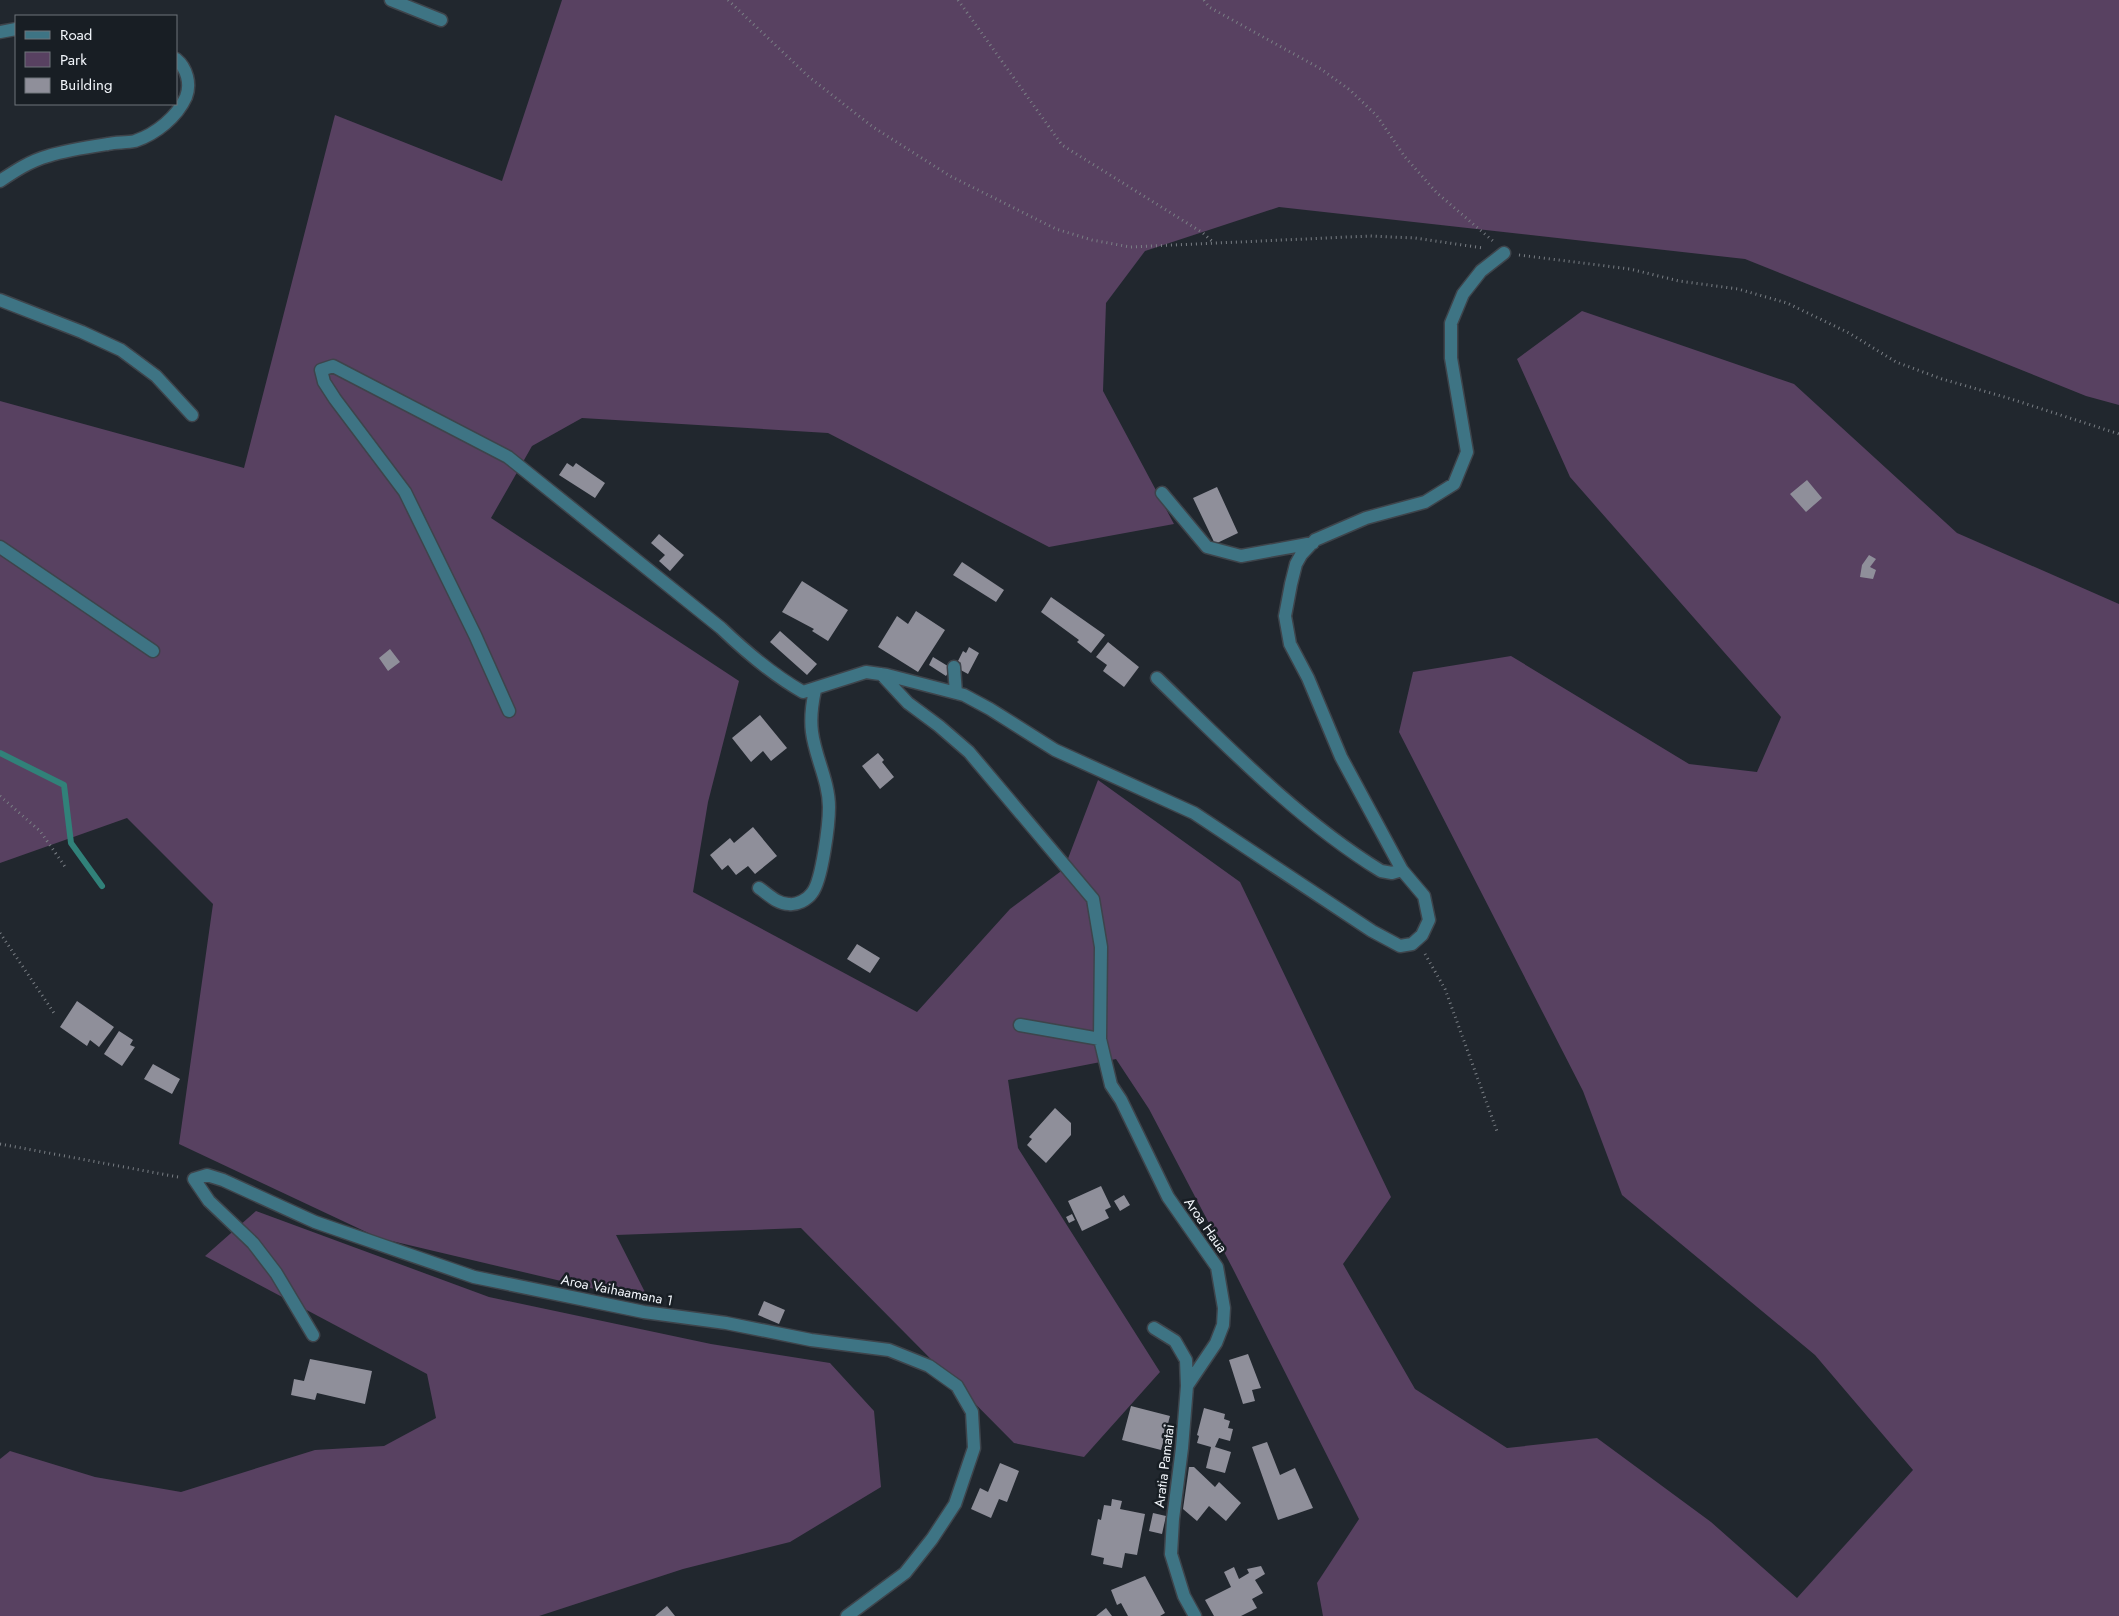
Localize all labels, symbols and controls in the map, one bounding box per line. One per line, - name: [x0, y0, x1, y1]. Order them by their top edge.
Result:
- legend: [15, 15, 178, 105]
- text: Road: [60, 24, 92, 46]
- text: Park: [60, 49, 87, 71]
- text: Building: [60, 74, 112, 96]
- street label: Aroa Haua: [1180, 1193, 1232, 1257]
- street label: Aroa Vaihaamana 1: [559, 1269, 675, 1311]
- street label: Aratia Pamatai: [1149, 1423, 1179, 1509]

